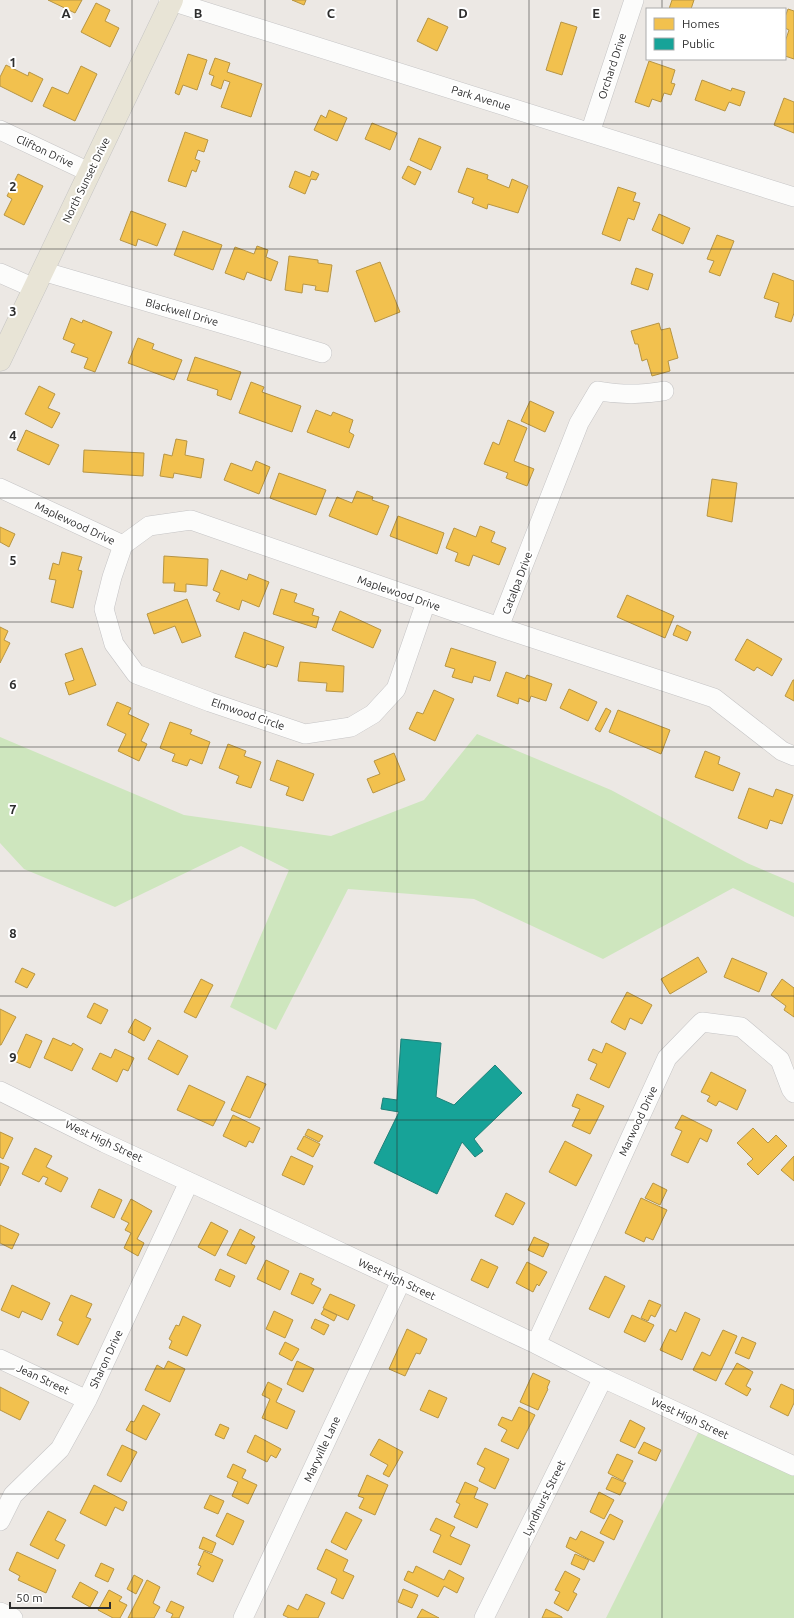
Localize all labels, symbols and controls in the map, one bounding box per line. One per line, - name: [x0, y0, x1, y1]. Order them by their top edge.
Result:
- text: A: [61, 6, 71, 20]
- text: B: [194, 6, 203, 20]
- text: C: [327, 6, 336, 20]
- text: D: [458, 6, 468, 20]
- text: E: [592, 6, 600, 20]
- legend: [646, 8, 786, 60]
- text: Homes: [682, 17, 720, 30]
- street label: Orchard Drive: [596, 31, 628, 101]
- text: Public: [682, 37, 715, 50]
- text: 1: [9, 55, 17, 69]
- street label: Park Avenue: [450, 83, 512, 113]
- street label: Clifton Drive: [14, 132, 76, 170]
- street label: North Sunset Drive: [60, 135, 112, 225]
- text: 2: [9, 179, 17, 193]
- street label: Blackwell Drive: [144, 296, 220, 328]
- text: 3: [9, 304, 17, 318]
- text: 4: [9, 428, 17, 442]
- street label: Maplewood Drive: [33, 499, 117, 547]
- street label: Catalpa Drive: [500, 550, 534, 616]
- text: 5: [9, 553, 17, 567]
- street label: Maplewood Drive: [356, 573, 442, 613]
- text: 6: [9, 677, 17, 691]
- street label: Elmwood Circle: [210, 696, 286, 732]
- text: 7: [9, 802, 17, 816]
- text: 8: [9, 926, 17, 940]
- text: 9: [9, 1050, 17, 1064]
- street label: Marwood Drive: [617, 1084, 659, 1158]
- street label: West High Street: [63, 1118, 145, 1164]
- street label: West High Street: [356, 1256, 438, 1302]
- street label: Sharon Drive: [87, 1328, 125, 1390]
- street label: Jean Street: [15, 1362, 72, 1397]
- street label: West High Street: [649, 1395, 731, 1441]
- street label: Maryville Lane: [302, 1414, 342, 1484]
- street label: Lyndhurst Street: [521, 1458, 568, 1538]
- scale bar: [10, 1584, 110, 1610]
- text: 50 m: [16, 1591, 43, 1604]

